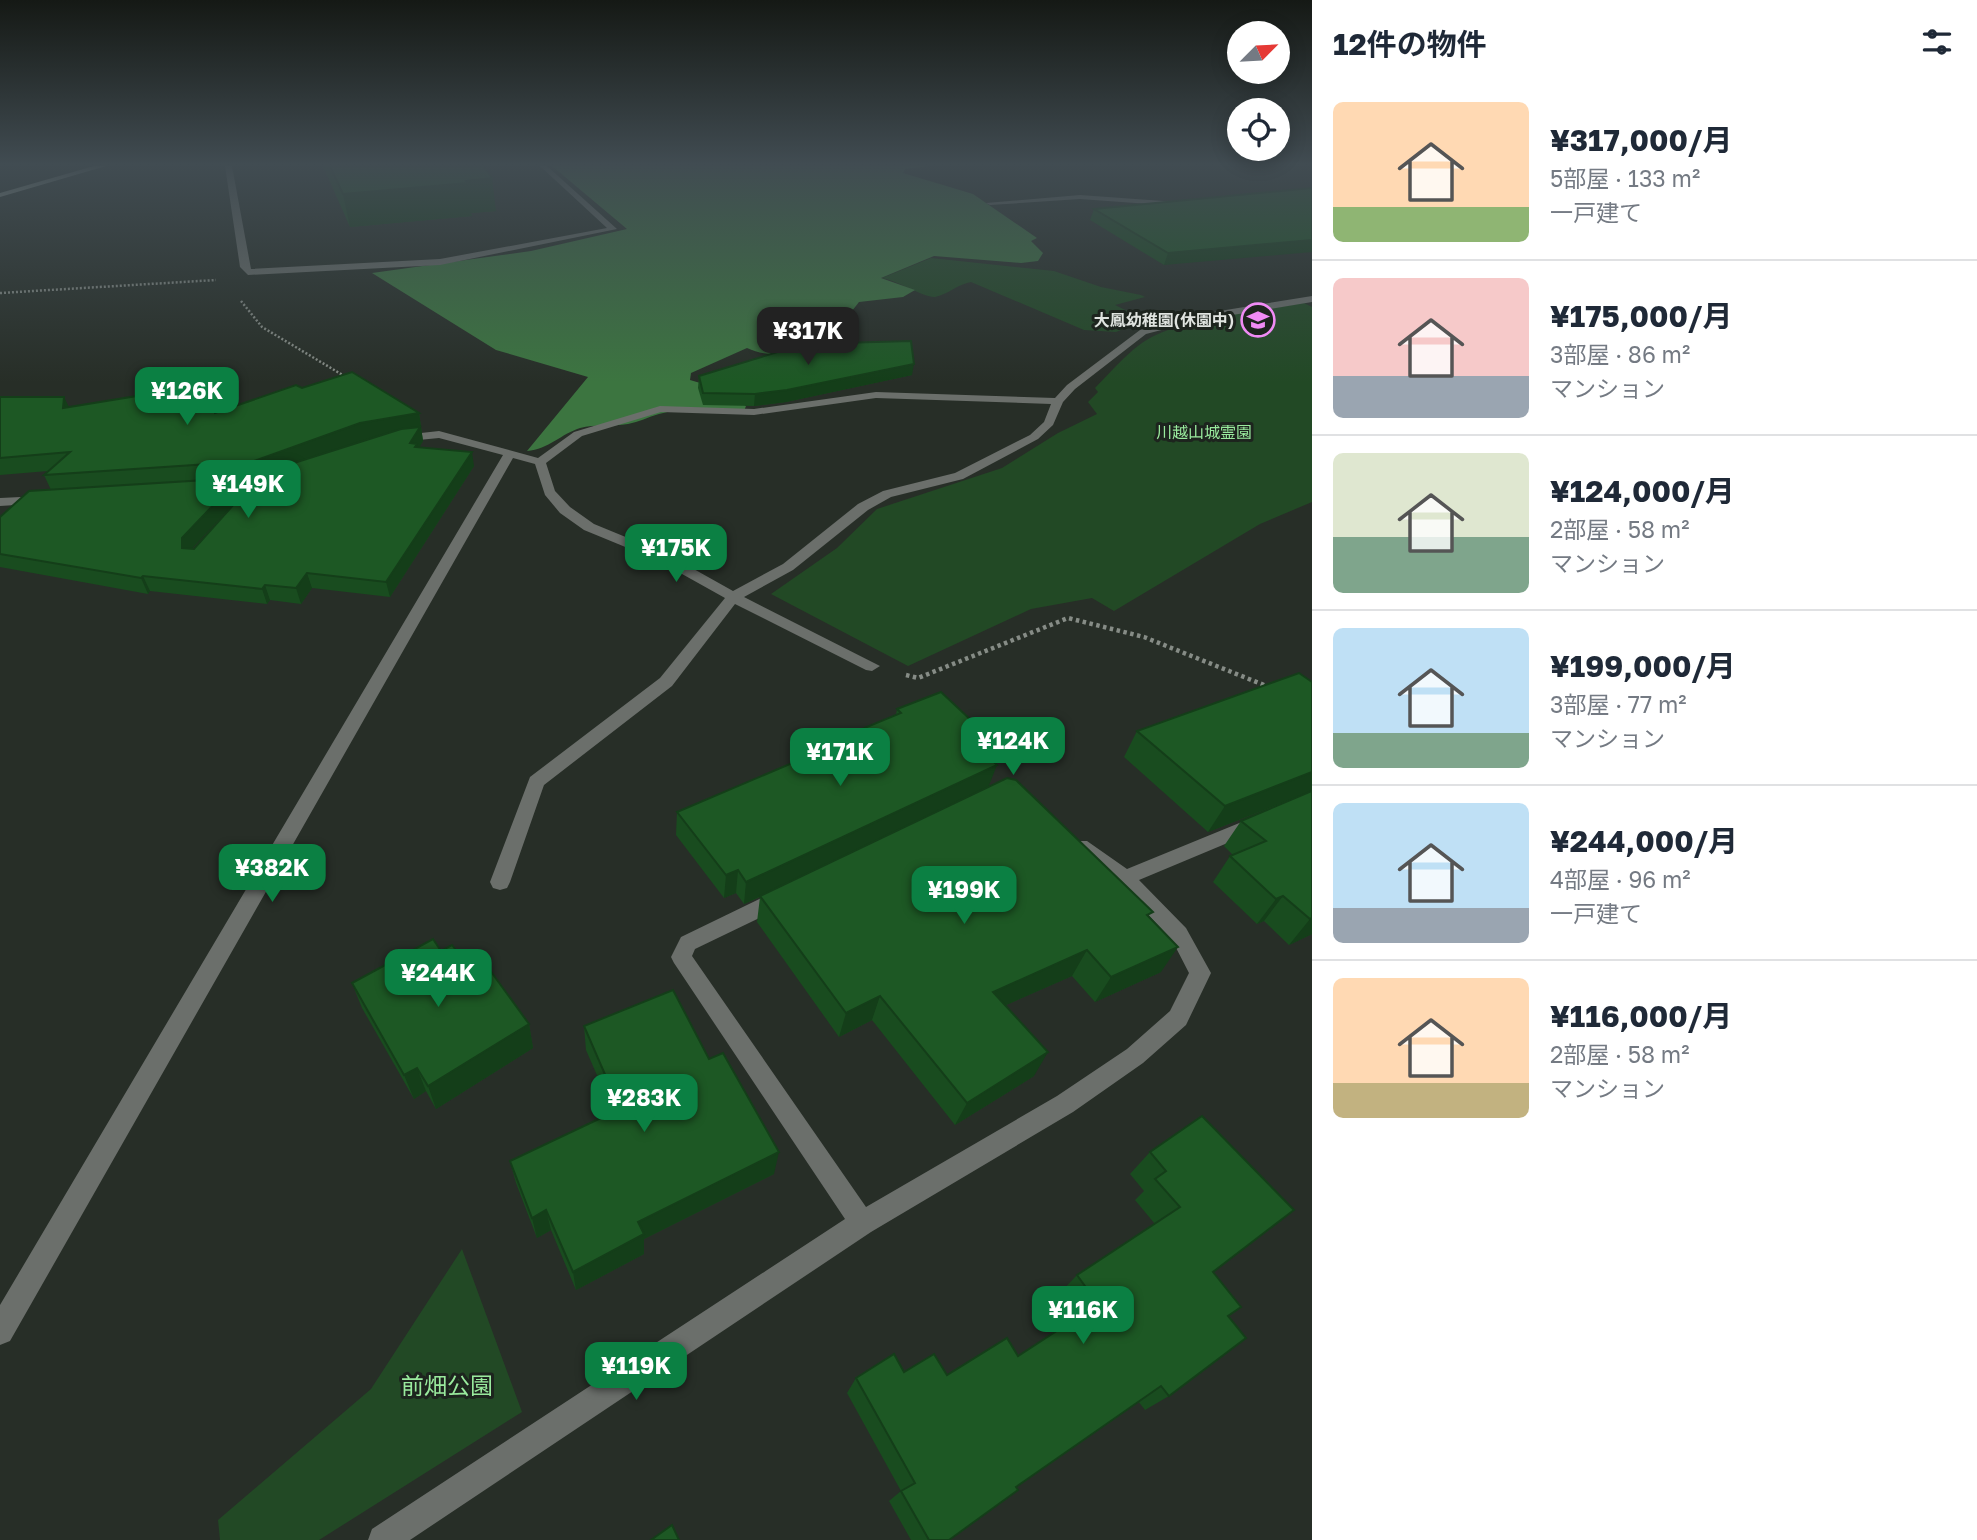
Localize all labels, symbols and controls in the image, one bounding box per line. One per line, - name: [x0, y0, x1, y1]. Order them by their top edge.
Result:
- north arrow: [1227, 21, 1290, 84]
- map controls: [1227, 21, 1290, 161]
- icon: filters: [1918, 23, 1956, 61]
- text: 12件の物件: [1333, 26, 1487, 62]
- button: locate: [1227, 98, 1290, 161]
- text: ¥317,000/月: [1550, 122, 1732, 158]
- icon: home: [1389, 130, 1473, 214]
- text: 5部屋 · 133 m²: [1550, 164, 1700, 192]
- text: 一戸建て: [1550, 198, 1642, 226]
- text: ¥175,000/月: [1550, 298, 1732, 334]
- school or university icon: 大鳳幼稚園(休園中): [1239, 301, 1277, 339]
- icon: home: [1389, 306, 1473, 390]
- pin: ¥317K: [759, 308, 857, 367]
- place label: 大鳳幼稚園(休園中): [1094, 310, 1234, 330]
- text: ¥317K: [773, 316, 843, 344]
- text: 3部屋 · 86 m²: [1550, 340, 1690, 368]
- pin: ¥126K: [138, 368, 236, 427]
- text: マンション: [1550, 374, 1665, 402]
- text: ¥126K: [151, 376, 223, 404]
- park label: 川越山城霊園: [1156, 422, 1252, 442]
- pin: ¥149K: [199, 461, 297, 520]
- text: ¥149K: [212, 469, 284, 497]
- text: ¥124,000/月: [1550, 473, 1735, 509]
- icon: home: [1389, 481, 1473, 565]
- text: 2部屋 · 58 m²: [1550, 515, 1690, 543]
- pin: ¥175K: [627, 524, 725, 584]
- text: ¥175K: [641, 533, 711, 561]
- text: マンション: [1550, 549, 1665, 577]
- text: ¥199,000/月: [1550, 648, 1736, 684]
- icon: home: [1389, 656, 1473, 740]
- text: 3部屋 · 77 m²: [1550, 690, 1687, 718]
- pin: ¥124K: [964, 718, 1062, 777]
- text: マンション: [1550, 724, 1665, 752]
- text: ¥124K: [977, 726, 1049, 754]
- pin: ¥171K: [791, 728, 889, 788]
- text: ¥171K: [806, 737, 874, 765]
- text: ¥244,000/月: [1550, 823, 1738, 859]
- icon: home: [1389, 831, 1473, 915]
- pin: ¥382K: [223, 844, 321, 904]
- text: ¥382K: [235, 853, 309, 881]
- text: 4部屋 · 96 m²: [1550, 865, 1691, 893]
- pin: ¥199K: [915, 866, 1013, 926]
- text: ¥199K: [928, 875, 1000, 903]
- text: 一戸建て: [1550, 899, 1642, 927]
- pin: ¥244K: [389, 950, 487, 1009]
- text: ¥244K: [401, 958, 475, 986]
- text: ¥116,000/月: [1550, 998, 1732, 1034]
- icon: home: [1389, 1006, 1473, 1090]
- text: 2部屋 · 58 m²: [1550, 1040, 1690, 1068]
- pin: ¥283K: [595, 1074, 693, 1134]
- text: マンション: [1550, 1074, 1665, 1102]
- text: ¥283K: [607, 1083, 681, 1111]
- pin: ¥116K: [1034, 1286, 1132, 1346]
- text: ¥116K: [1048, 1295, 1118, 1323]
- pin: ¥119K: [587, 1342, 685, 1402]
- text: ¥119K: [601, 1351, 671, 1379]
- park label: 前畑公園: [401, 1371, 493, 1399]

